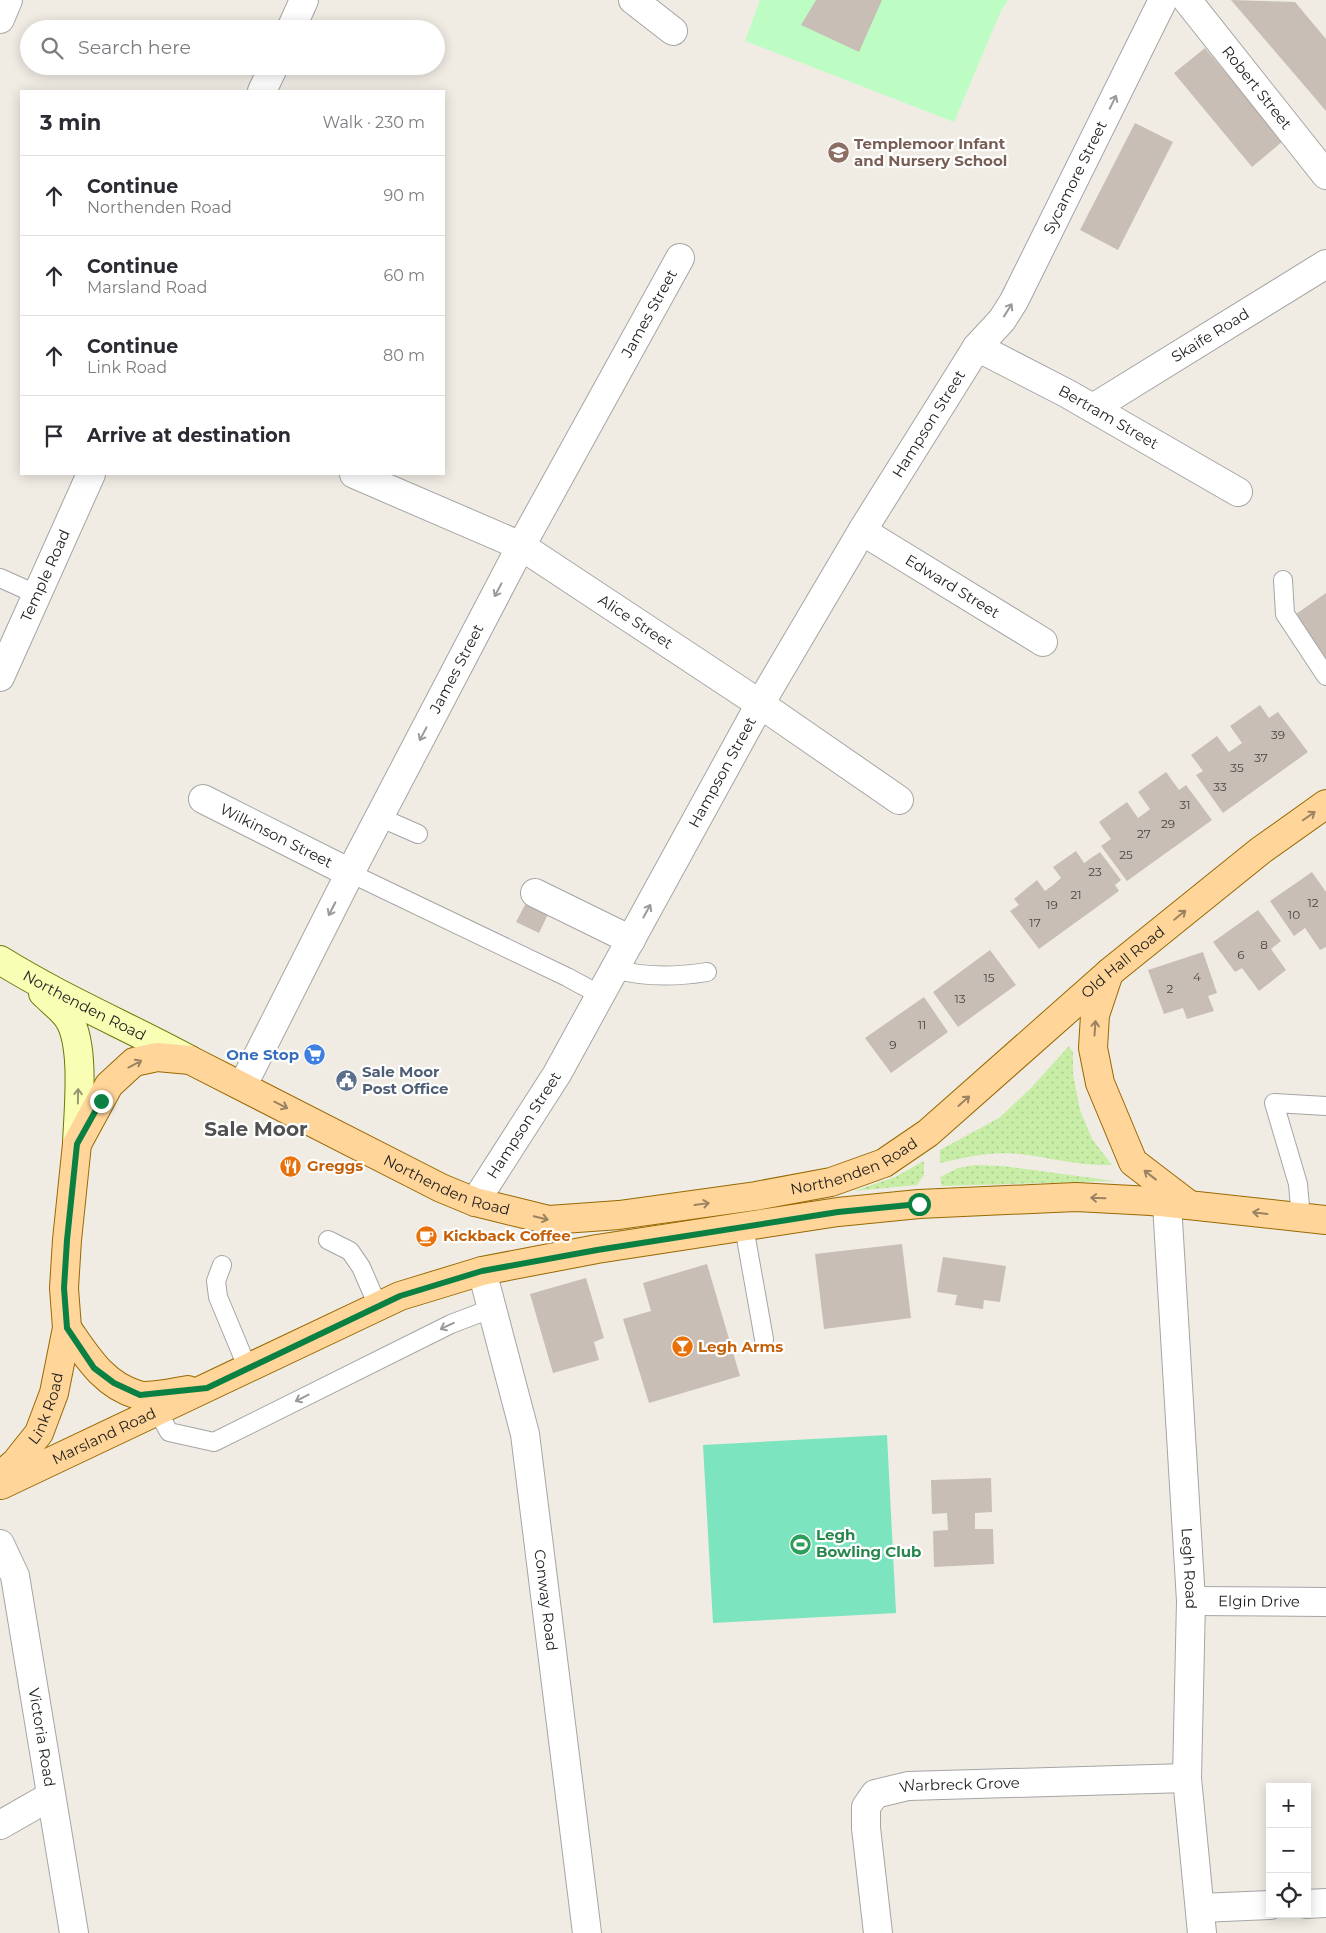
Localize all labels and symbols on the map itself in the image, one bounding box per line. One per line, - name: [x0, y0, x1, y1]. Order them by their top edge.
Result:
- street label: Robert Street: [1218, 42, 1296, 133]
- one-way arrow: [1108, 95, 1118, 110]
- street label: Sycamore Street: [1039, 117, 1111, 237]
- place label: Templemoor Infant and Nursery School: [854, 134, 1007, 170]
- school or university icon: Templemoor Infant and Nursery School: [826, 141, 850, 165]
- street label: James Street: [616, 266, 681, 362]
- one-way arrow: [1004, 304, 1014, 318]
- street label: Skaife Road: [1168, 304, 1253, 366]
- street label: Hampson Street: [888, 366, 969, 481]
- street label: Bertram Street: [1055, 381, 1162, 453]
- street label: Temple Road: [16, 526, 74, 625]
- street label: Edward Street: [902, 550, 1003, 622]
- one-way arrow: [493, 582, 503, 597]
- street label: Alice Street: [595, 590, 677, 653]
- street label: James Street: [425, 621, 488, 717]
- street label: Hampson Street: [684, 714, 760, 831]
- one-way arrow: [418, 726, 428, 741]
- house number: 39: [1271, 727, 1285, 742]
- house number: 37: [1254, 750, 1268, 765]
- house number: 35: [1230, 760, 1244, 775]
- house number: 33: [1213, 779, 1227, 794]
- house number: 31: [1179, 797, 1191, 812]
- street label: Wilkinson Street: [217, 799, 336, 872]
- one-way arrow: [1302, 811, 1316, 821]
- house number: 29: [1161, 816, 1175, 831]
- house number: 27: [1137, 826, 1151, 841]
- house number: 25: [1119, 847, 1133, 862]
- house number: 23: [1088, 864, 1102, 879]
- house number: 21: [1070, 887, 1082, 902]
- house number: 12: [1307, 895, 1319, 910]
- house number: 19: [1046, 897, 1058, 912]
- one-way arrow: [327, 901, 336, 916]
- one-way arrow: [642, 903, 652, 918]
- house number: 10: [1288, 907, 1300, 922]
- one-way arrow: [1173, 909, 1186, 920]
- house number: 17: [1029, 915, 1041, 930]
- street label: Old Hall Road: [1077, 922, 1168, 1002]
- house number: 8: [1260, 937, 1268, 952]
- house number: 6: [1237, 947, 1245, 962]
- street label: Northenden Road: [20, 966, 149, 1045]
- house number: 4: [1193, 969, 1201, 984]
- house number: 15: [983, 970, 995, 985]
- house number: 2: [1167, 981, 1174, 996]
- house number: 13: [954, 991, 966, 1006]
- house number: 11: [918, 1017, 926, 1032]
- one-way arrow: [1090, 1020, 1099, 1036]
- house number: 9: [889, 1037, 897, 1052]
- supermarket icon: One Stop: [303, 1043, 327, 1067]
- place label: One Stop: [226, 1045, 299, 1064]
- one-way arrow: [128, 1059, 143, 1069]
- place label: Sale Moor Post Office: [362, 1062, 448, 1098]
- street label: Hampson Street: [482, 1068, 565, 1182]
- public building icon: Sale Moor Post Office: [334, 1069, 358, 1093]
- one-way arrow: [74, 1088, 83, 1104]
- route end: [90, 1090, 113, 1113]
- one-way arrow: [958, 1095, 971, 1107]
- one-way arrow: [273, 1100, 288, 1110]
- district label: Sale Moor: [204, 1117, 308, 1141]
- street label: Northenden Road: [789, 1133, 921, 1198]
- street label: Northenden Road: [380, 1150, 512, 1219]
- restaurant icon: Greggs: [279, 1154, 303, 1178]
- place label: Greggs: [307, 1156, 363, 1175]
- one-way arrow: [1144, 1169, 1157, 1180]
- route start: [908, 1193, 931, 1216]
- one-way arrow: [1091, 1194, 1107, 1203]
- one-way arrow: [694, 1199, 710, 1209]
- one-way arrow: [1252, 1208, 1268, 1218]
- one-way arrow: [532, 1214, 548, 1223]
- cafe icon: Kickback Coffee: [415, 1224, 439, 1248]
- place label: Kickback Coffee: [443, 1226, 571, 1245]
- one-way arrow: [440, 1321, 455, 1331]
- bar icon: Legh Arms: [670, 1335, 694, 1359]
- place label: Legh Arms: [698, 1337, 783, 1356]
- street label: Link Road: [24, 1371, 67, 1448]
- one-way arrow: [295, 1394, 310, 1404]
- street label: Marsland Road: [49, 1403, 159, 1468]
- place label: Legh Bowling Club: [816, 1525, 921, 1561]
- street label: Legh Road: [1178, 1527, 1201, 1609]
- sports icon: Legh Bowling Club: [788, 1532, 812, 1556]
- street label: Conway Road: [530, 1548, 562, 1652]
- street label: Elgin Drive: [1218, 1591, 1300, 1611]
- street label: Victoria Road: [25, 1686, 60, 1788]
- street label: Warbreck Grove: [897, 1773, 1020, 1797]

